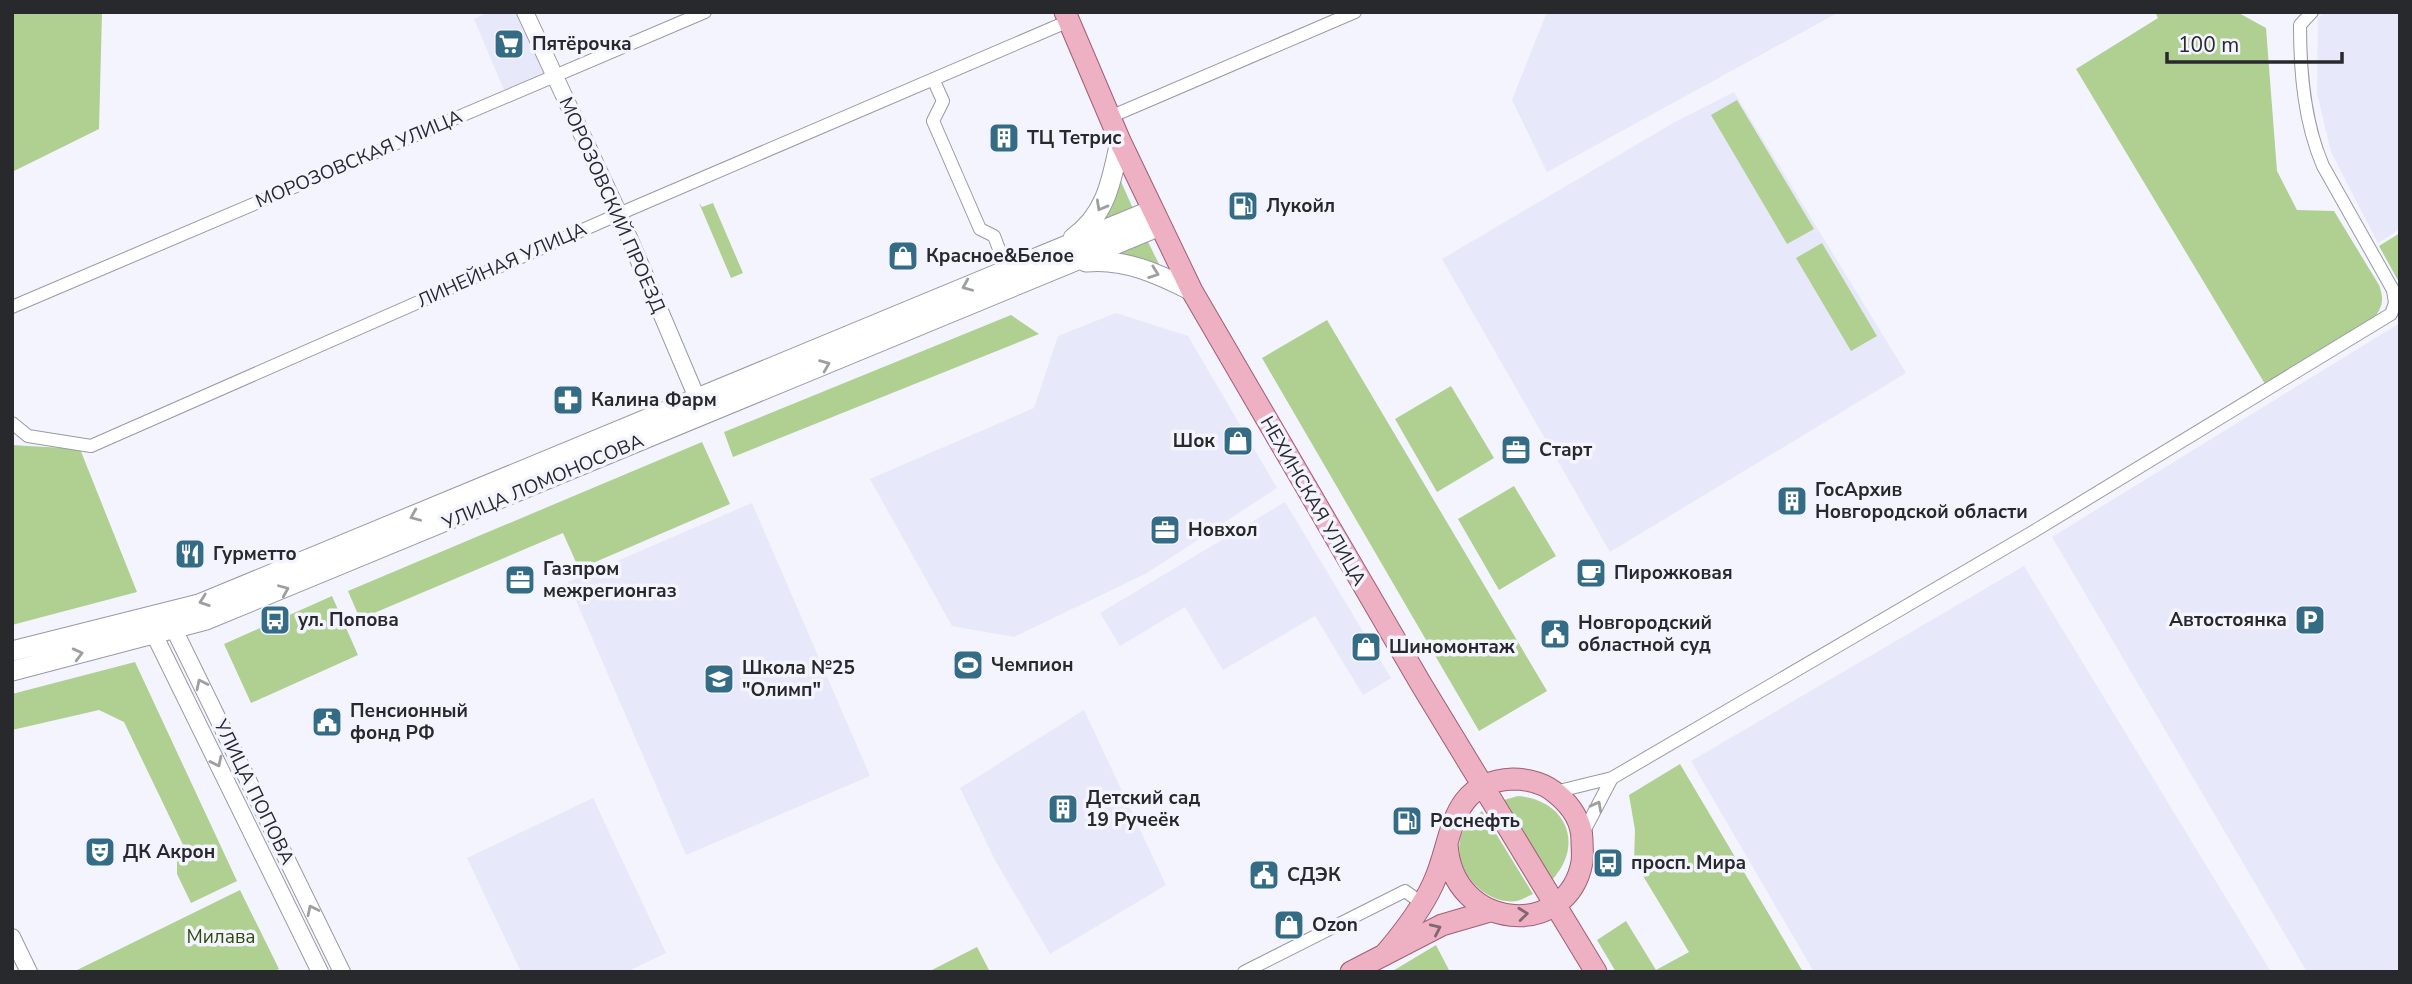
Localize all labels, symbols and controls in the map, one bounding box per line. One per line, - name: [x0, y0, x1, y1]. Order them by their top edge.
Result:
- scale bar: [2167, 21, 2342, 65]
- supermarket icon: Пятёрочка: [492, 27, 526, 61]
- place label: Пятёрочка: [532, 31, 632, 57]
- text: 100 m: [2178, 31, 2239, 59]
- street label: МОРОЗОВСКИЙ ПРОЕЗД: [553, 93, 671, 317]
- street label: МОРОЗОВСКАЯ УЛИЦА: [252, 104, 466, 214]
- building icon: ТЦ Тетрис: [987, 121, 1021, 155]
- place label: ТЦ Тетрис: [1027, 125, 1122, 151]
- fuel station icon: Лукойл: [1226, 189, 1260, 223]
- place label: Лукойл: [1266, 193, 1335, 219]
- one-way arrow: [1096, 198, 1109, 211]
- street label: ЛИНЕЙНАЯ УЛИЦА: [413, 216, 591, 314]
- shop icon: Красное&Белое: [886, 239, 920, 273]
- place label: Красное&Белое: [926, 243, 1074, 269]
- one-way arrow: [1147, 265, 1159, 279]
- one-way arrow: [962, 278, 974, 292]
- one-way arrow: [818, 359, 830, 373]
- pharmacy icon: Калина Фарм: [551, 383, 585, 417]
- place label: Калина Фарм: [591, 387, 717, 413]
- street label: НЕХИНСКАЯ УЛИЦА: [1254, 412, 1372, 591]
- shop icon: Шок: [1221, 424, 1255, 458]
- street label: УЛИЦА ЛОМОНОСОВА: [437, 428, 648, 537]
- place label: Шок: [1173, 428, 1215, 454]
- office icon: Старт: [1499, 433, 1533, 467]
- place label: Старт: [1539, 437, 1592, 463]
- place label: ГосАрхив Новгородской области: [1815, 477, 2028, 525]
- building icon: ГосАрхив Новгородской области: [1775, 484, 1809, 518]
- one-way arrow: [410, 507, 422, 521]
- office icon: Новхол: [1148, 513, 1182, 547]
- place label: Новхол: [1188, 517, 1258, 543]
- restaurant icon: Гурметто: [173, 537, 207, 571]
- place label: Гурметто: [213, 541, 297, 567]
- place label: Газпром межрегионгаз: [543, 556, 677, 604]
- cafe icon: Пирожковая: [1574, 556, 1608, 590]
- place label: Пирожковая: [1614, 560, 1733, 586]
- office icon: Газпром межрегионгаз: [503, 563, 537, 597]
- one-way arrow: [278, 584, 290, 598]
- one-way arrow: [199, 593, 211, 607]
- bus stop icon: ул. Попова: [258, 603, 292, 637]
- parking icon: Автостоянка: [2293, 603, 2327, 637]
- place label: ул. Попова: [298, 607, 399, 633]
- place label: Автостоянка: [2169, 607, 2287, 633]
- place label: Новгородский областной суд: [1578, 610, 1712, 658]
- public building icon: Новгородский областной суд: [1538, 617, 1572, 651]
- shop icon: Шиномонтаж: [1349, 630, 1383, 664]
- place label: Шиномонтаж: [1389, 634, 1515, 660]
- one-way arrow: [72, 648, 84, 662]
- sports icon: Чемпион: [951, 648, 985, 682]
- place label: Чемпион: [991, 652, 1074, 678]
- place label: Школа №25 "Олимп": [742, 655, 855, 703]
- school or university icon: Школа №25 "Олимп": [702, 662, 736, 696]
- one-way arrow: [195, 679, 209, 691]
- place label: Пенсионный фонд РФ: [350, 698, 468, 746]
- public building icon: Пенсионный фонд РФ: [310, 705, 344, 739]
- street label: УЛИЦА ПОПОВА: [207, 714, 300, 869]
- one-way arrow: [209, 755, 223, 767]
- place label: Детский сад 19 Ручеёк: [1086, 785, 1200, 833]
- building icon: Детский сад 19 Ручеёк: [1046, 792, 1080, 826]
- one-way arrow: [1589, 801, 1602, 814]
- fuel station icon: Роснефть: [1390, 804, 1424, 838]
- place label: Роснефть: [1430, 808, 1520, 834]
- theatre icon: ДК Акрон: [83, 835, 117, 869]
- place label: ДК Акрон: [123, 839, 215, 865]
- bus stop icon: просп. Мира: [1591, 846, 1625, 880]
- place label: просп. Мира: [1631, 850, 1746, 876]
- public building icon: СДЭК: [1247, 858, 1281, 892]
- place label: СДЭК: [1287, 862, 1341, 888]
- one-way arrow: [306, 905, 320, 917]
- one-way arrow: [1517, 906, 1529, 921]
- shop icon: Ozon: [1272, 908, 1306, 942]
- place label: Ozon: [1312, 912, 1358, 938]
- one-way arrow: [1429, 923, 1441, 937]
- park label: Милава: [186, 924, 256, 950]

